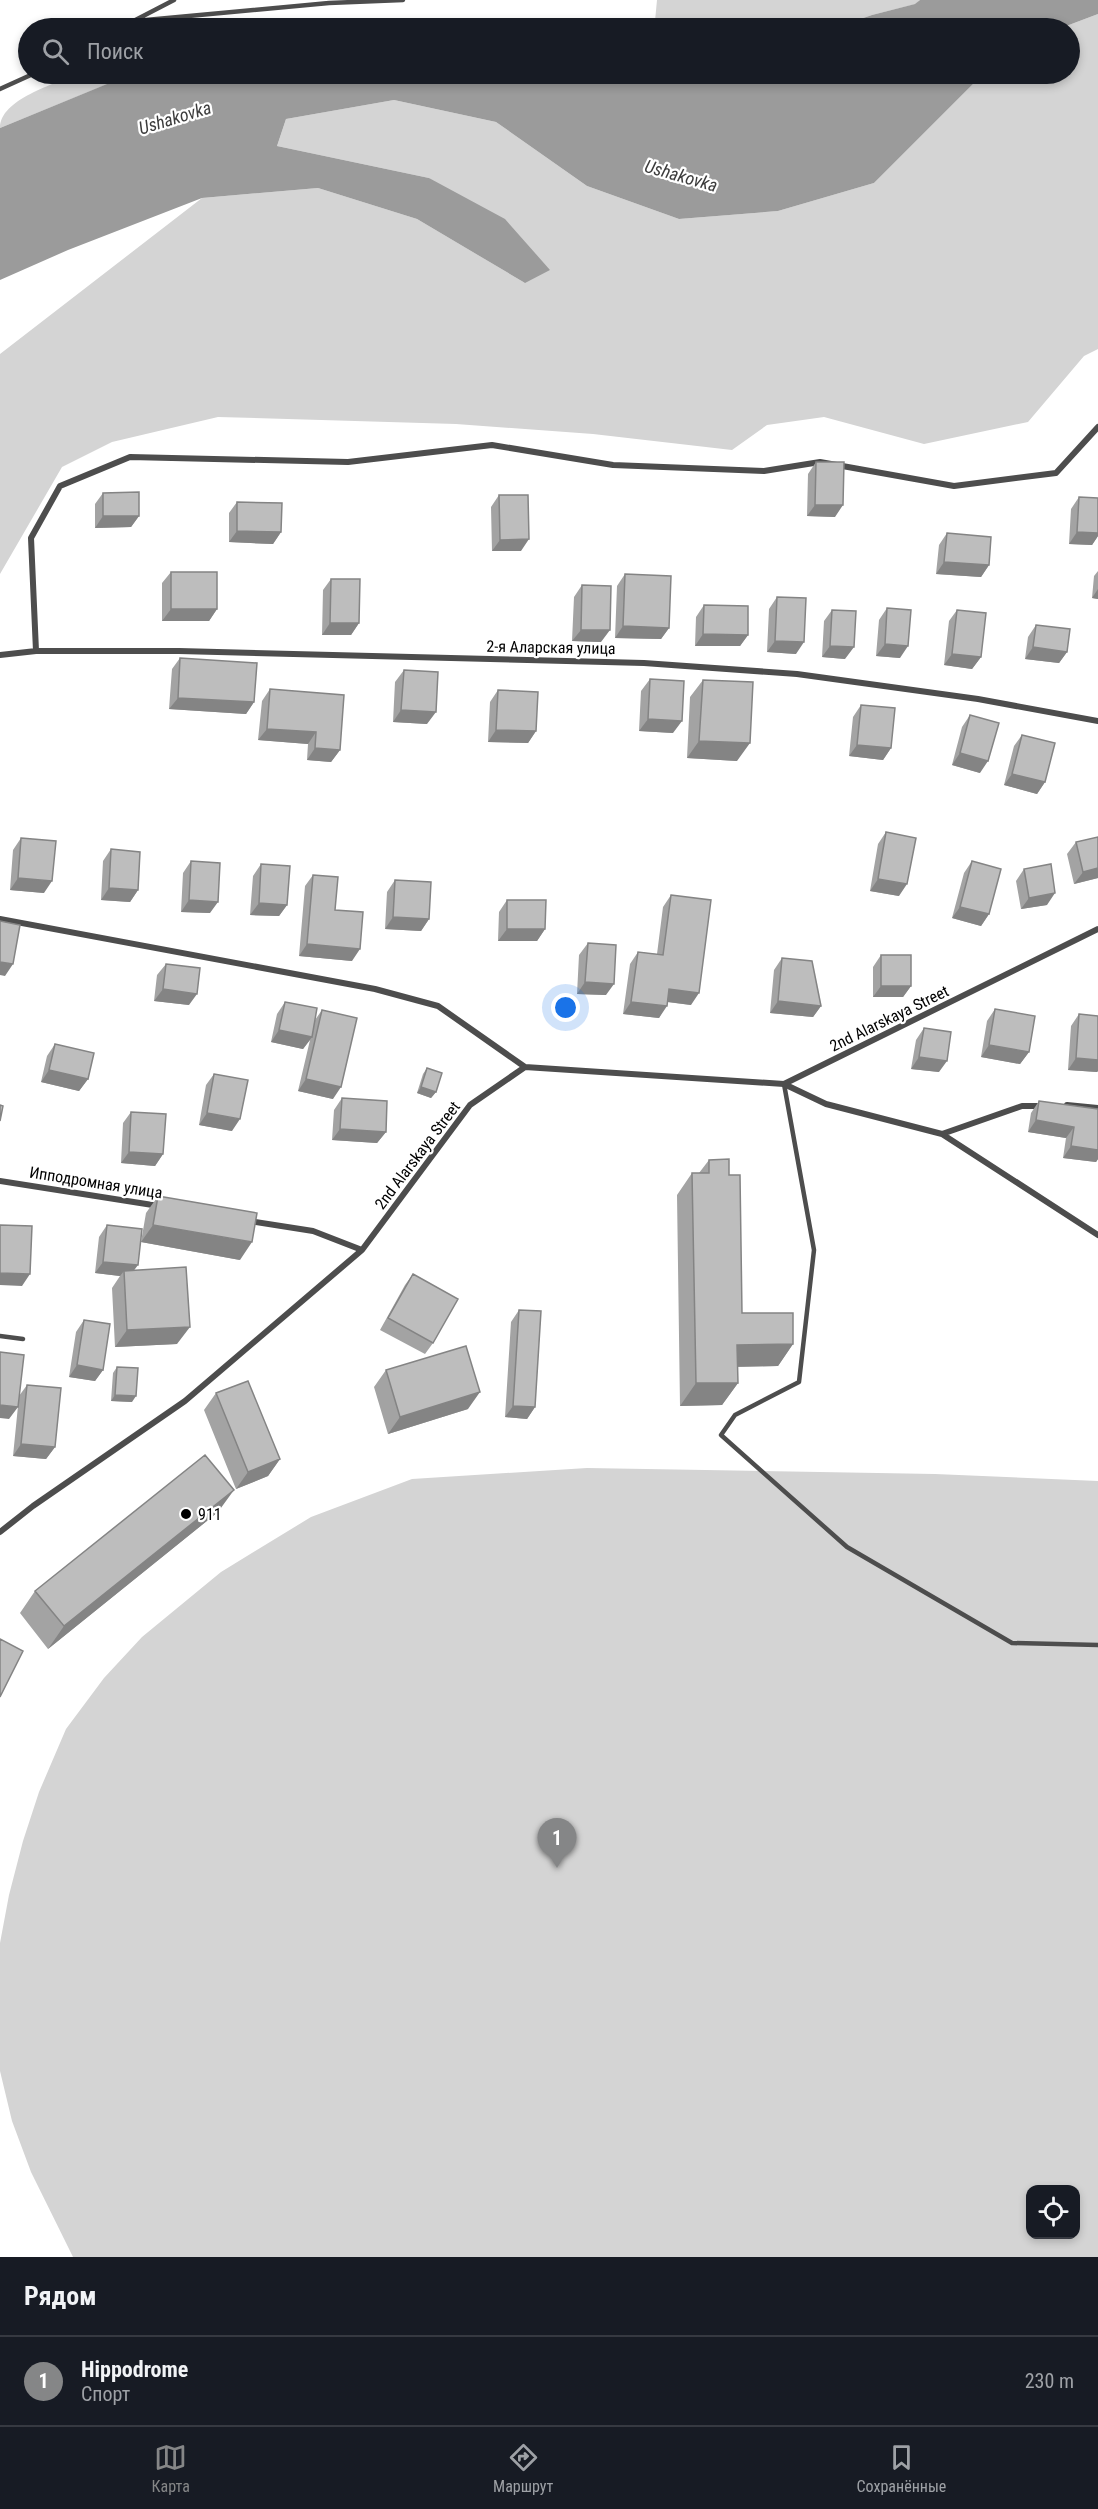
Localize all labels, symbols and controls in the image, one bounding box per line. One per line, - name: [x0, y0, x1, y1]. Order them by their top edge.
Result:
- search box: [18, 18, 1080, 84]
- icon: search: [39, 35, 72, 68]
- text: Поиск: [87, 39, 144, 64]
- water label: Ushakovka: [136, 97, 214, 138]
- water label: Ushakovka: [642, 155, 720, 196]
- street label: 2-я Аларская улица: [486, 637, 616, 658]
- street label: 2nd Alarskaya Street: [827, 981, 952, 1056]
- your location: [551, 993, 580, 1022]
- street label: 2nd Alarskaya Street: [371, 1097, 464, 1213]
- street label: Ипподромная улица: [28, 1163, 164, 1202]
- place label: 911: [198, 1505, 222, 1524]
- marker: 911: [179, 1507, 193, 1521]
- pin: 1: [538, 1818, 576, 1868]
- map controls: [1026, 2185, 1080, 2239]
- button: locate: [1026, 2185, 1080, 2239]
- text: Рядом: [24, 2281, 96, 2311]
- text: Hippodrome: [81, 2357, 188, 2382]
- text: 1: [38, 2369, 49, 2393]
- text: 230 m: [1025, 2369, 1074, 2393]
- text: Спорт: [81, 2382, 130, 2406]
- tab: Карта: [152, 2441, 190, 2496]
- tab: Маршрут: [493, 2441, 553, 2496]
- tab: Сохранённые: [857, 2441, 946, 2496]

